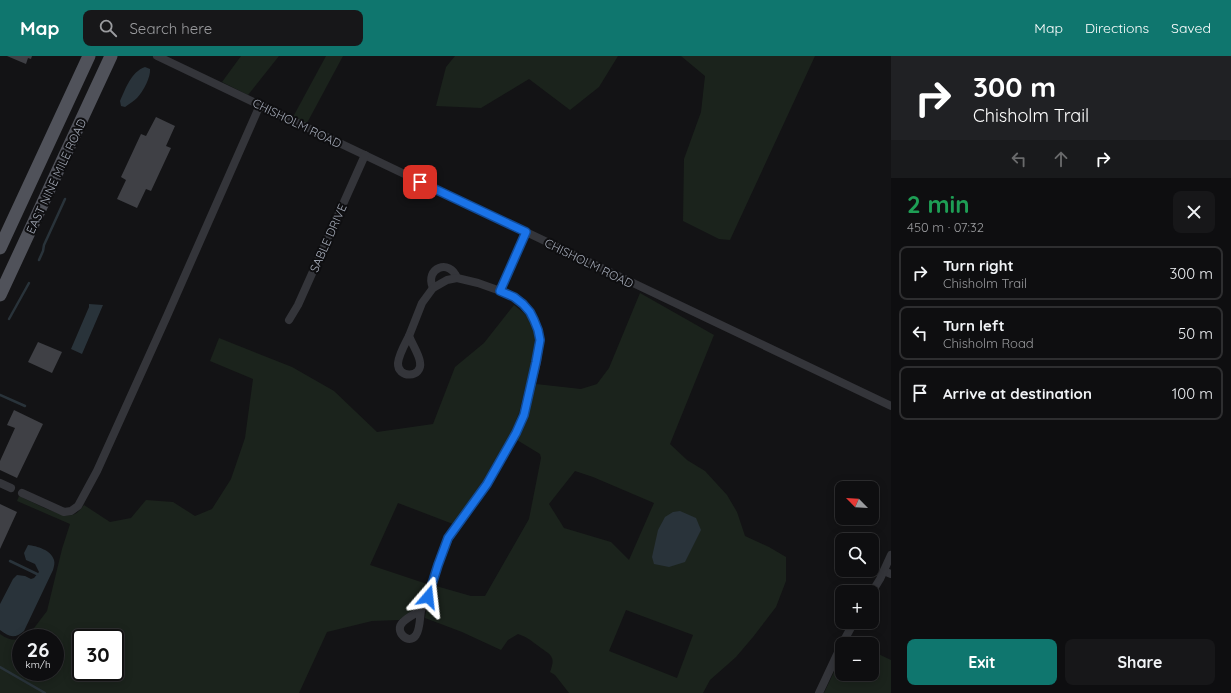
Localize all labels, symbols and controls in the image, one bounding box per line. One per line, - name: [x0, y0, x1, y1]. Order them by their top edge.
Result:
- search box: [83, 10, 363, 46]
- text: Map: [20, 16, 59, 40]
- icon: search: [97, 17, 119, 39]
- text: Search here: [129, 19, 212, 38]
- text: Map: [1034, 19, 1063, 37]
- text: Directions: [1085, 19, 1149, 37]
- text: Saved: [1171, 19, 1211, 37]
- text: 300 m: [973, 69, 1056, 104]
- icon: right: [907, 72, 959, 124]
- street label: CHISHOLM ROAD: [250, 95, 344, 151]
- text: Chisholm Trail: [973, 104, 1089, 127]
- street label: EAST NINE MILE ROAD: [23, 116, 89, 236]
- icon: left: [1008, 148, 1030, 170]
- icon: ahead: [1050, 148, 1072, 170]
- icon: right: [1092, 148, 1114, 170]
- pin: [403, 165, 437, 199]
- icon: arrive: [409, 171, 431, 193]
- text: 2 min: [907, 189, 969, 219]
- button: close: [1173, 191, 1215, 233]
- street label: SABLE DRIVE: [306, 201, 350, 275]
- text: 450 m · 07:32: [907, 219, 984, 235]
- street label: CHISHOLM ROAD: [542, 235, 636, 291]
- text: Turn right: [943, 256, 1014, 275]
- icon: right: [909, 262, 931, 284]
- text: 300 m: [1170, 264, 1213, 283]
- text: Chisholm Trail: [943, 275, 1027, 291]
- text: Turn left: [943, 316, 1005, 335]
- icon: left: [909, 322, 931, 344]
- text: 50 m: [1178, 324, 1213, 343]
- text: Chisholm Road: [943, 335, 1034, 351]
- icon: arrive: [909, 382, 931, 404]
- text: Arrive at destination: [943, 384, 1092, 403]
- text: 100 m: [1172, 384, 1213, 403]
- north arrow: [835, 481, 879, 525]
- map controls: [835, 481, 879, 681]
- button: search: [835, 533, 879, 577]
- position arrow: [407, 576, 449, 618]
- button: +: [835, 585, 879, 629]
- speed limit sign: 30: [72, 629, 124, 681]
- text: 26: [27, 637, 49, 662]
- button: −: [835, 637, 879, 681]
- button: Exit: [907, 639, 1057, 685]
- button: Share: [1065, 639, 1215, 685]
- text: km/h: [25, 658, 51, 671]

